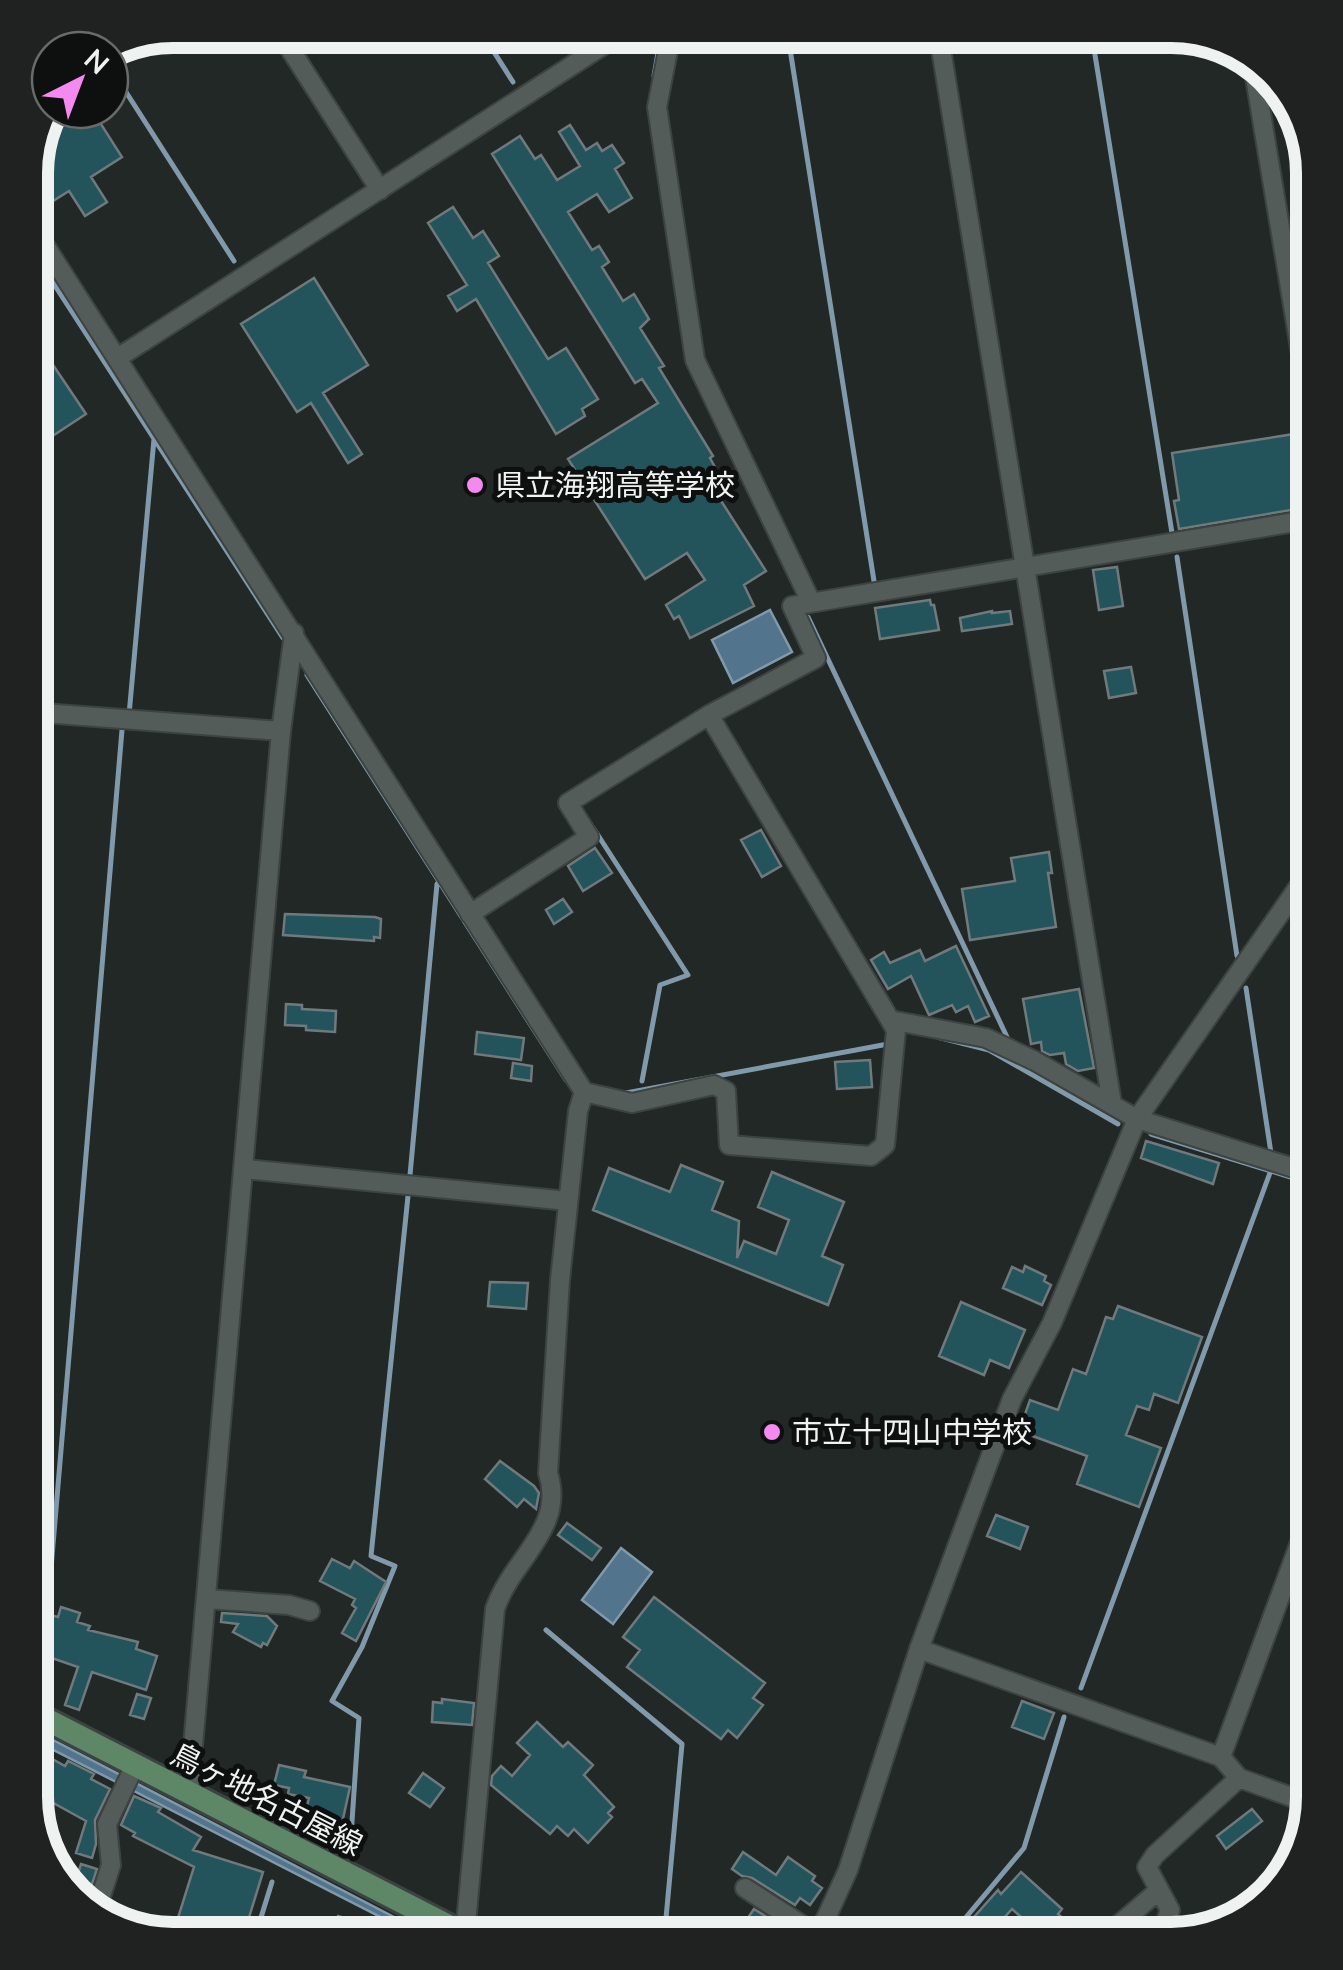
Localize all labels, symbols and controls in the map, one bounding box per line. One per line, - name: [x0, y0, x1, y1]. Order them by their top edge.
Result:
- north arrow: [30, 30, 130, 130]
- text: N: [77, 41, 117, 81]
- place label: 県立海翔高等学校: [495, 466, 735, 504]
- marker: 県立海翔高等学校: [464, 474, 486, 496]
- place label: 市立十四山中学校: [792, 1413, 1032, 1451]
- marker: 市立十四山中学校: [761, 1421, 783, 1443]
- street label: 鳥ヶ地名古屋線: [165, 1734, 369, 1864]

